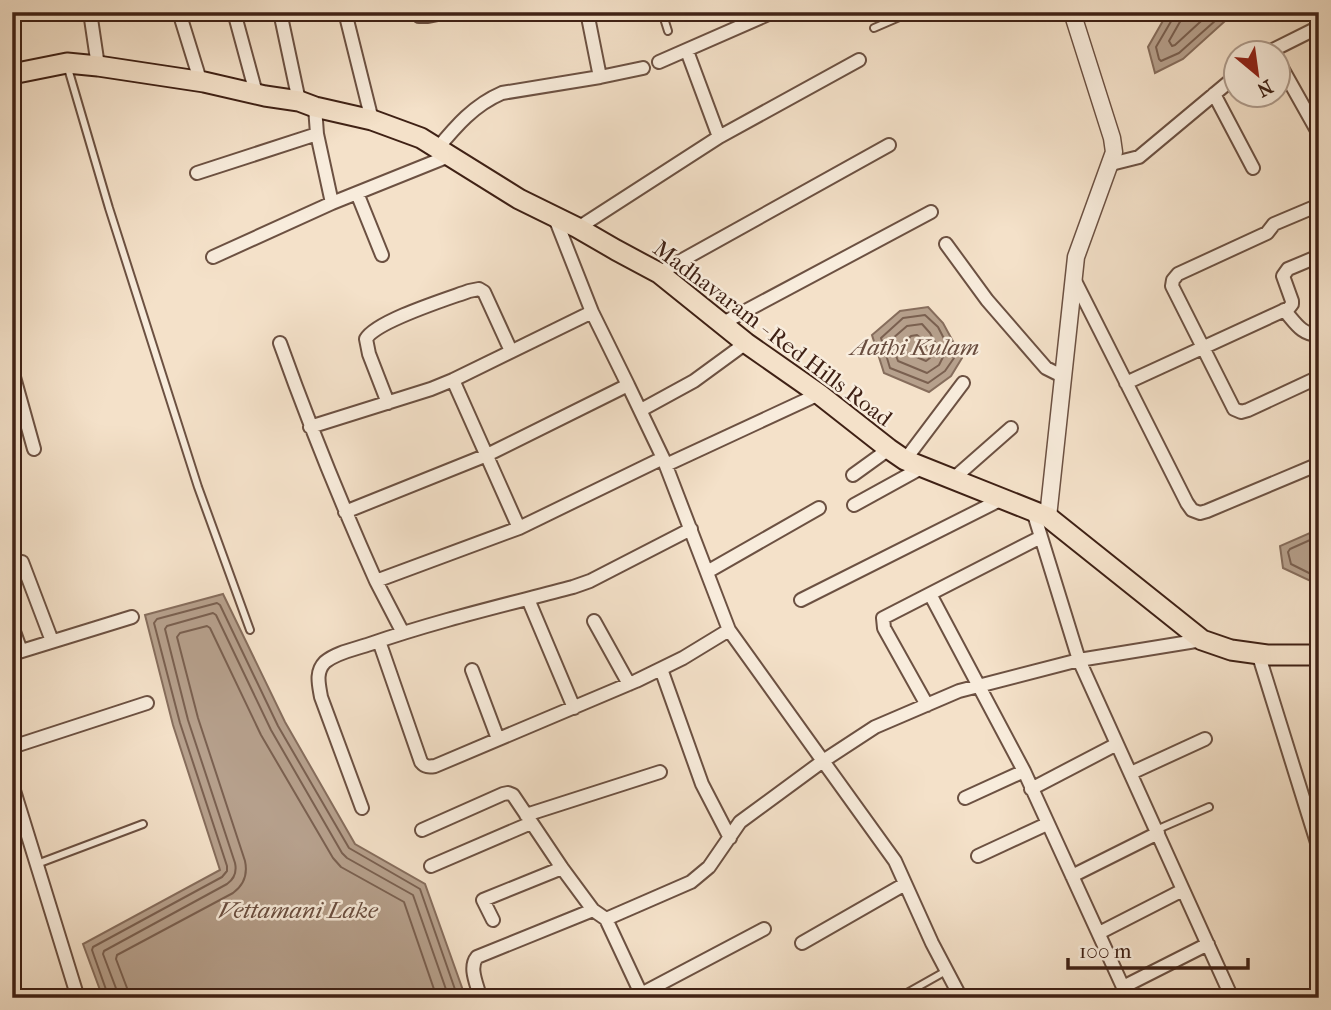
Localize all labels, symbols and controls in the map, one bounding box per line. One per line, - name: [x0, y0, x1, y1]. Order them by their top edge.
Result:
- north arrow: [1222, 38, 1292, 108]
- text: N: [1253, 75, 1276, 101]
- street label: Madhavaram - Red Hills Road: [648, 235, 898, 432]
- water label: Aathi Kulam: [848, 333, 979, 361]
- water label: Vettamani Lake: [218, 896, 379, 924]
- scale bar: [1068, 926, 1249, 970]
- text: 100 m: [1079, 939, 1132, 963]

